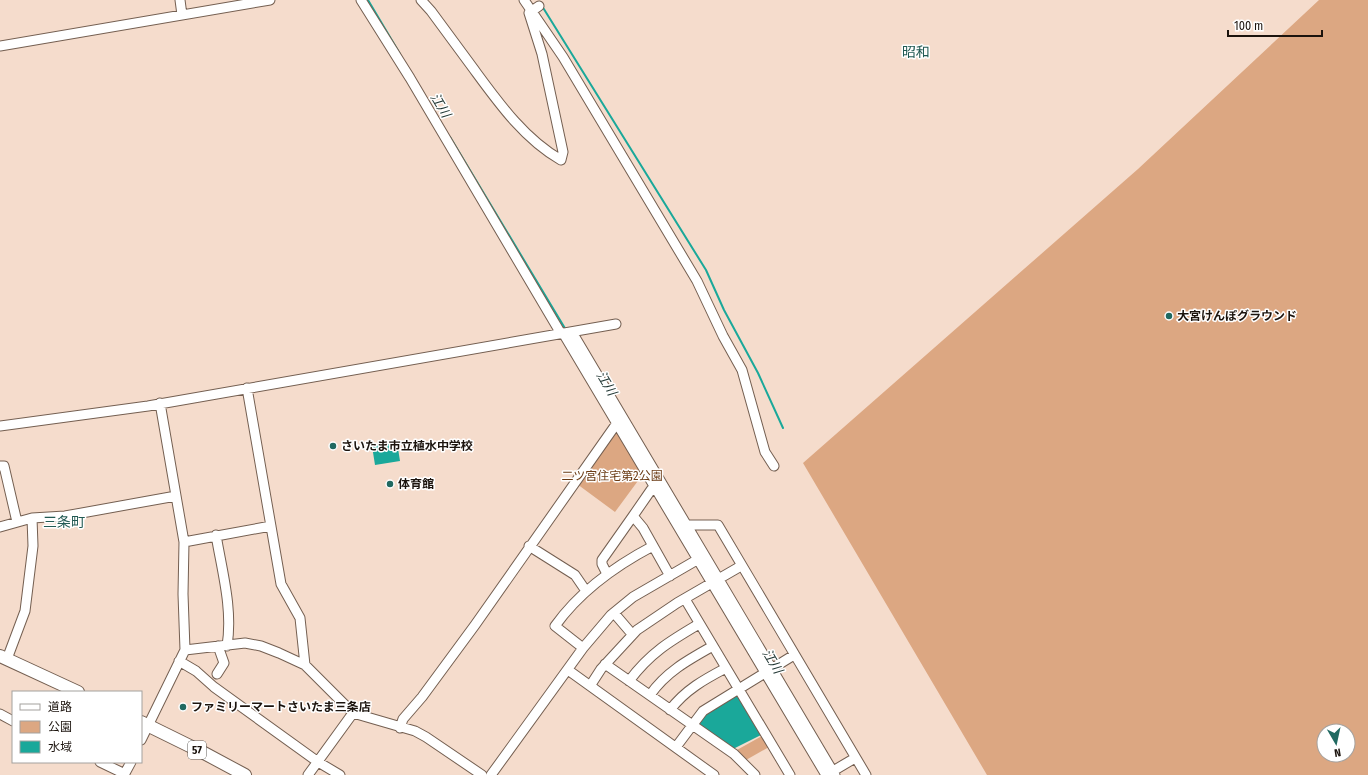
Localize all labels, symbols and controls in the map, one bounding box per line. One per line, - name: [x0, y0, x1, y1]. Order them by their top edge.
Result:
- scale bar: [1228, 12, 1322, 38]
- text: 100 m: [1234, 19, 1263, 33]
- district label: 昭和: [902, 44, 930, 61]
- water label: 江川: [427, 90, 455, 122]
- place label: 大宮けんぽグラウンド: [1177, 309, 1297, 323]
- marker: 大宮けんぽグラウンド: [1164, 311, 1174, 321]
- water label: 江川: [593, 368, 621, 400]
- place label: さいたま市立植水中学校: [341, 439, 473, 453]
- marker: さいたま市立植水中学校: [328, 441, 338, 451]
- park label: 二ツ宮住宅第2公園: [561, 469, 663, 483]
- place label: 体育館: [398, 477, 434, 491]
- marker: 体育館: [385, 479, 395, 489]
- district label: 三条町: [43, 514, 85, 531]
- water label: 江川: [759, 646, 787, 678]
- legend: [12, 691, 142, 763]
- text: 道路: [48, 700, 72, 714]
- place label: ファミリーマートさいたま三条店: [191, 700, 371, 714]
- marker: ファミリーマートさいたま三条店: [178, 702, 188, 712]
- text: 公園: [48, 720, 72, 734]
- north arrow: [1316, 723, 1356, 763]
- text: 水域: [48, 740, 72, 754]
- road number: 57: [188, 741, 206, 759]
- text: N: [1333, 745, 1342, 759]

